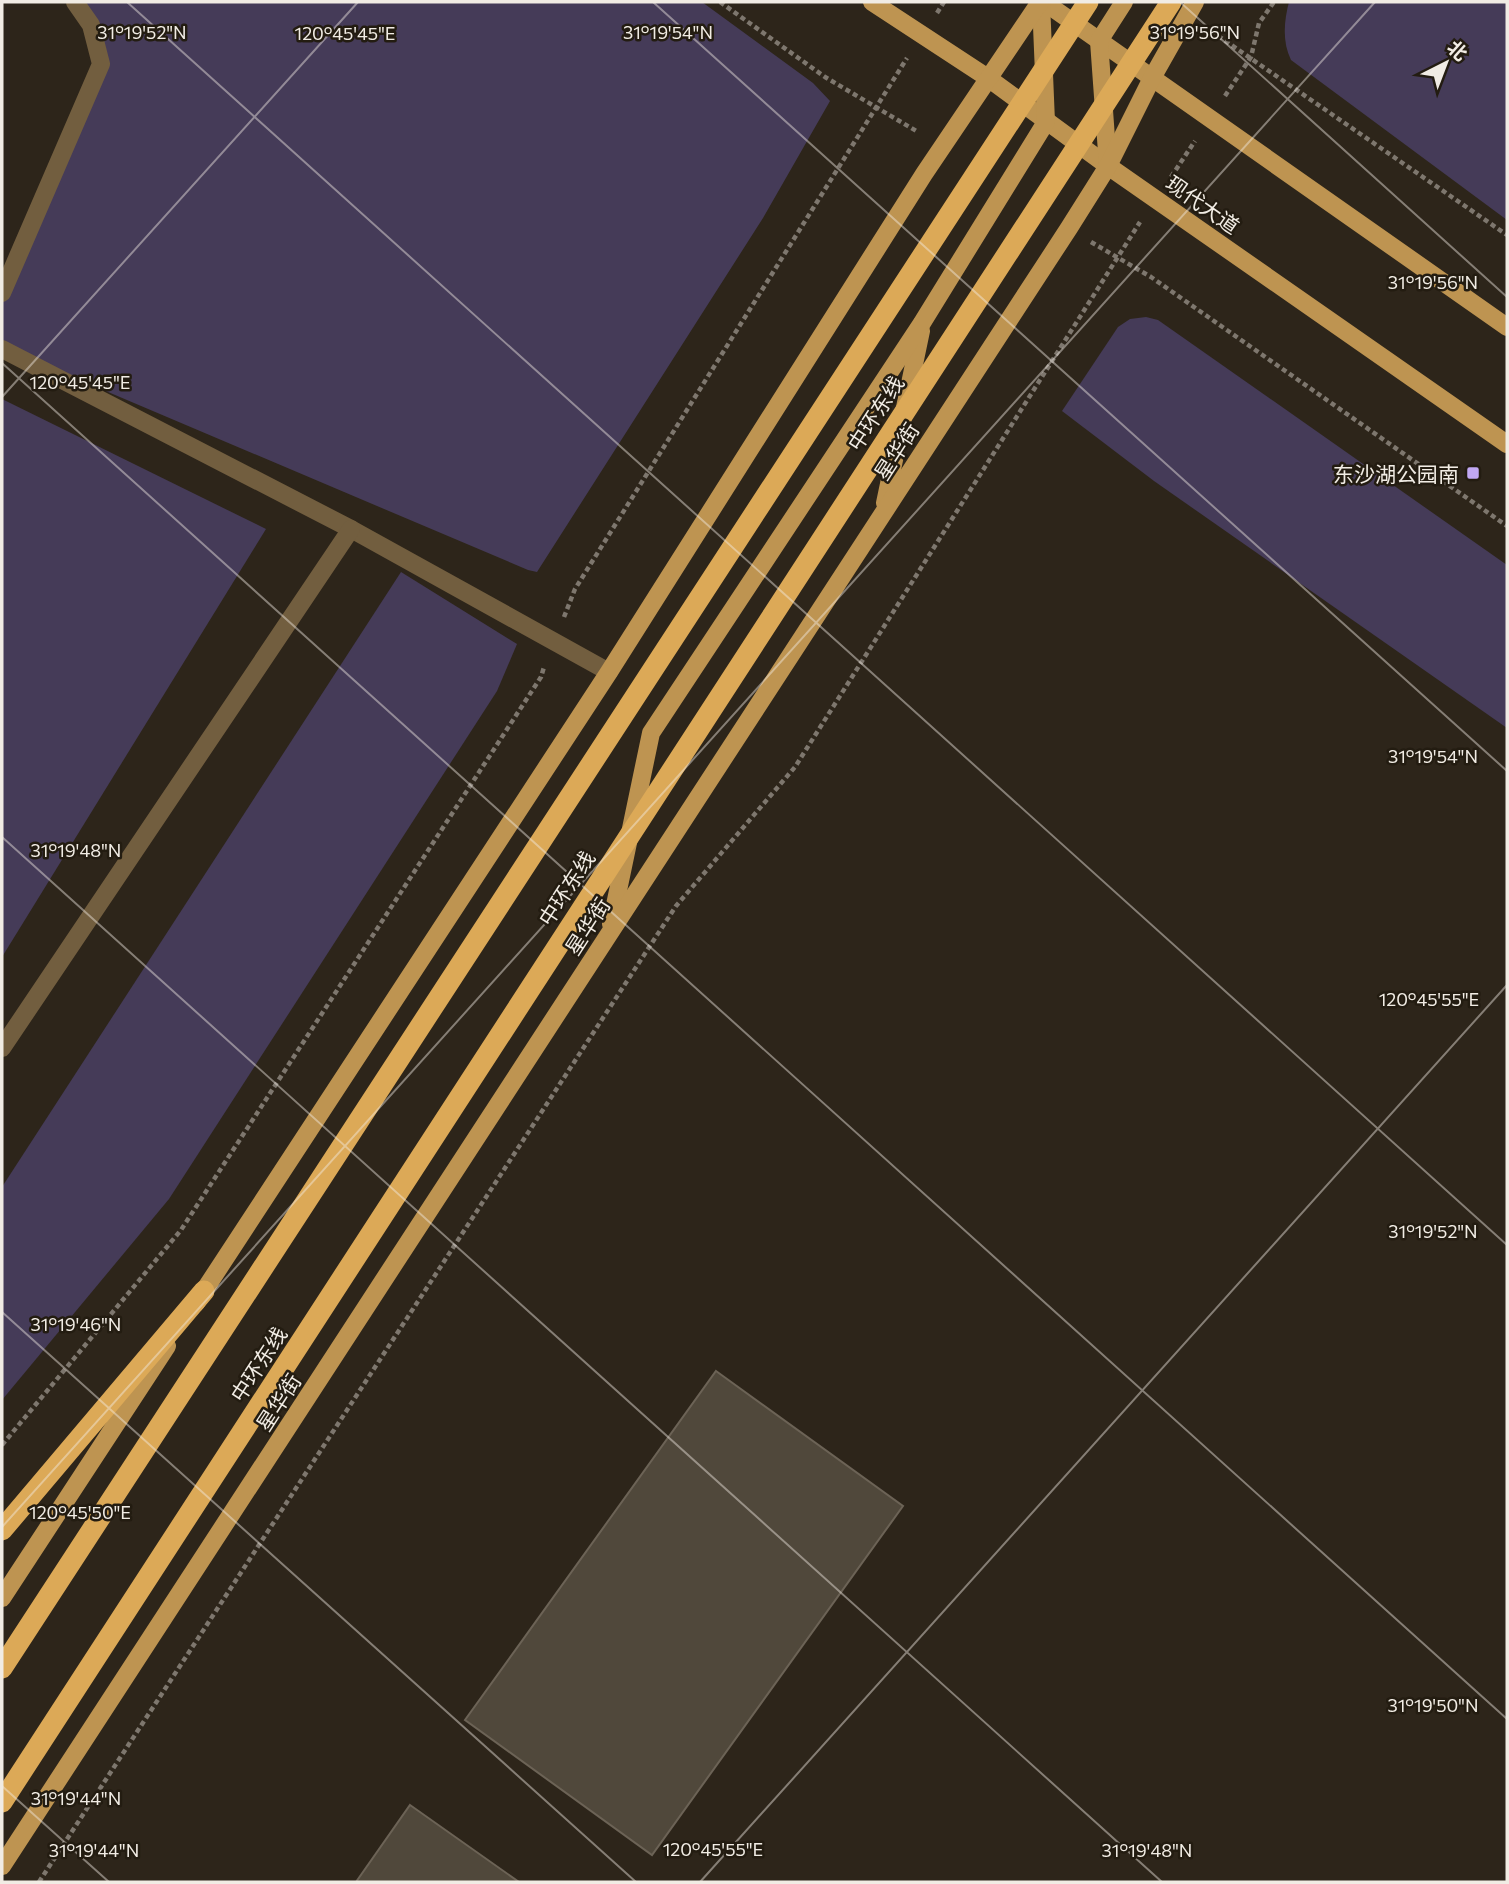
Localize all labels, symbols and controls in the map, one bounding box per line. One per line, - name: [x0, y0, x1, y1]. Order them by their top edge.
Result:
- text: 31°19'52"N: [97, 21, 187, 43]
- text: 31°19'54"N: [623, 21, 713, 43]
- text: 31°19'56"N: [1150, 21, 1240, 43]
- text: 120°45'45"E: [294, 22, 396, 44]
- north arrow: [1411, 28, 1481, 98]
- text: 北: [1443, 35, 1472, 65]
- street label: 现代大道: [1161, 170, 1245, 238]
- text: 31°19'56"N: [1388, 271, 1478, 293]
- text: 120°45'45"E: [29, 371, 131, 393]
- street label: 中环东线: [842, 371, 908, 455]
- street label: 星华街: [868, 418, 924, 484]
- place label: 东沙湖公园南: [1333, 461, 1459, 486]
- marker: 东沙湖公园南: [1465, 465, 1481, 481]
- text: 31°19'54"N: [1388, 745, 1478, 767]
- text: 31°19'48"N: [31, 839, 121, 861]
- street label: 中环东线: [533, 846, 599, 930]
- street label: 星华街: [559, 893, 615, 959]
- text: 120°45'55"E: [1379, 988, 1479, 1010]
- text: 31°19'52"N: [1388, 1220, 1478, 1242]
- text: 31°19'46"N: [31, 1313, 121, 1335]
- street label: 中环东线: [225, 1322, 291, 1406]
- street label: 星华街: [250, 1369, 306, 1435]
- text: 120°45'50"E: [29, 1501, 131, 1523]
- text: 31°19'50"N: [1387, 1694, 1479, 1716]
- text: 31°19'44"N: [31, 1787, 121, 1809]
- text: 120°45'55"E: [663, 1838, 763, 1860]
- text: 31°19'44"N: [49, 1839, 139, 1861]
- text: 31°19'48"N: [1102, 1839, 1192, 1861]

